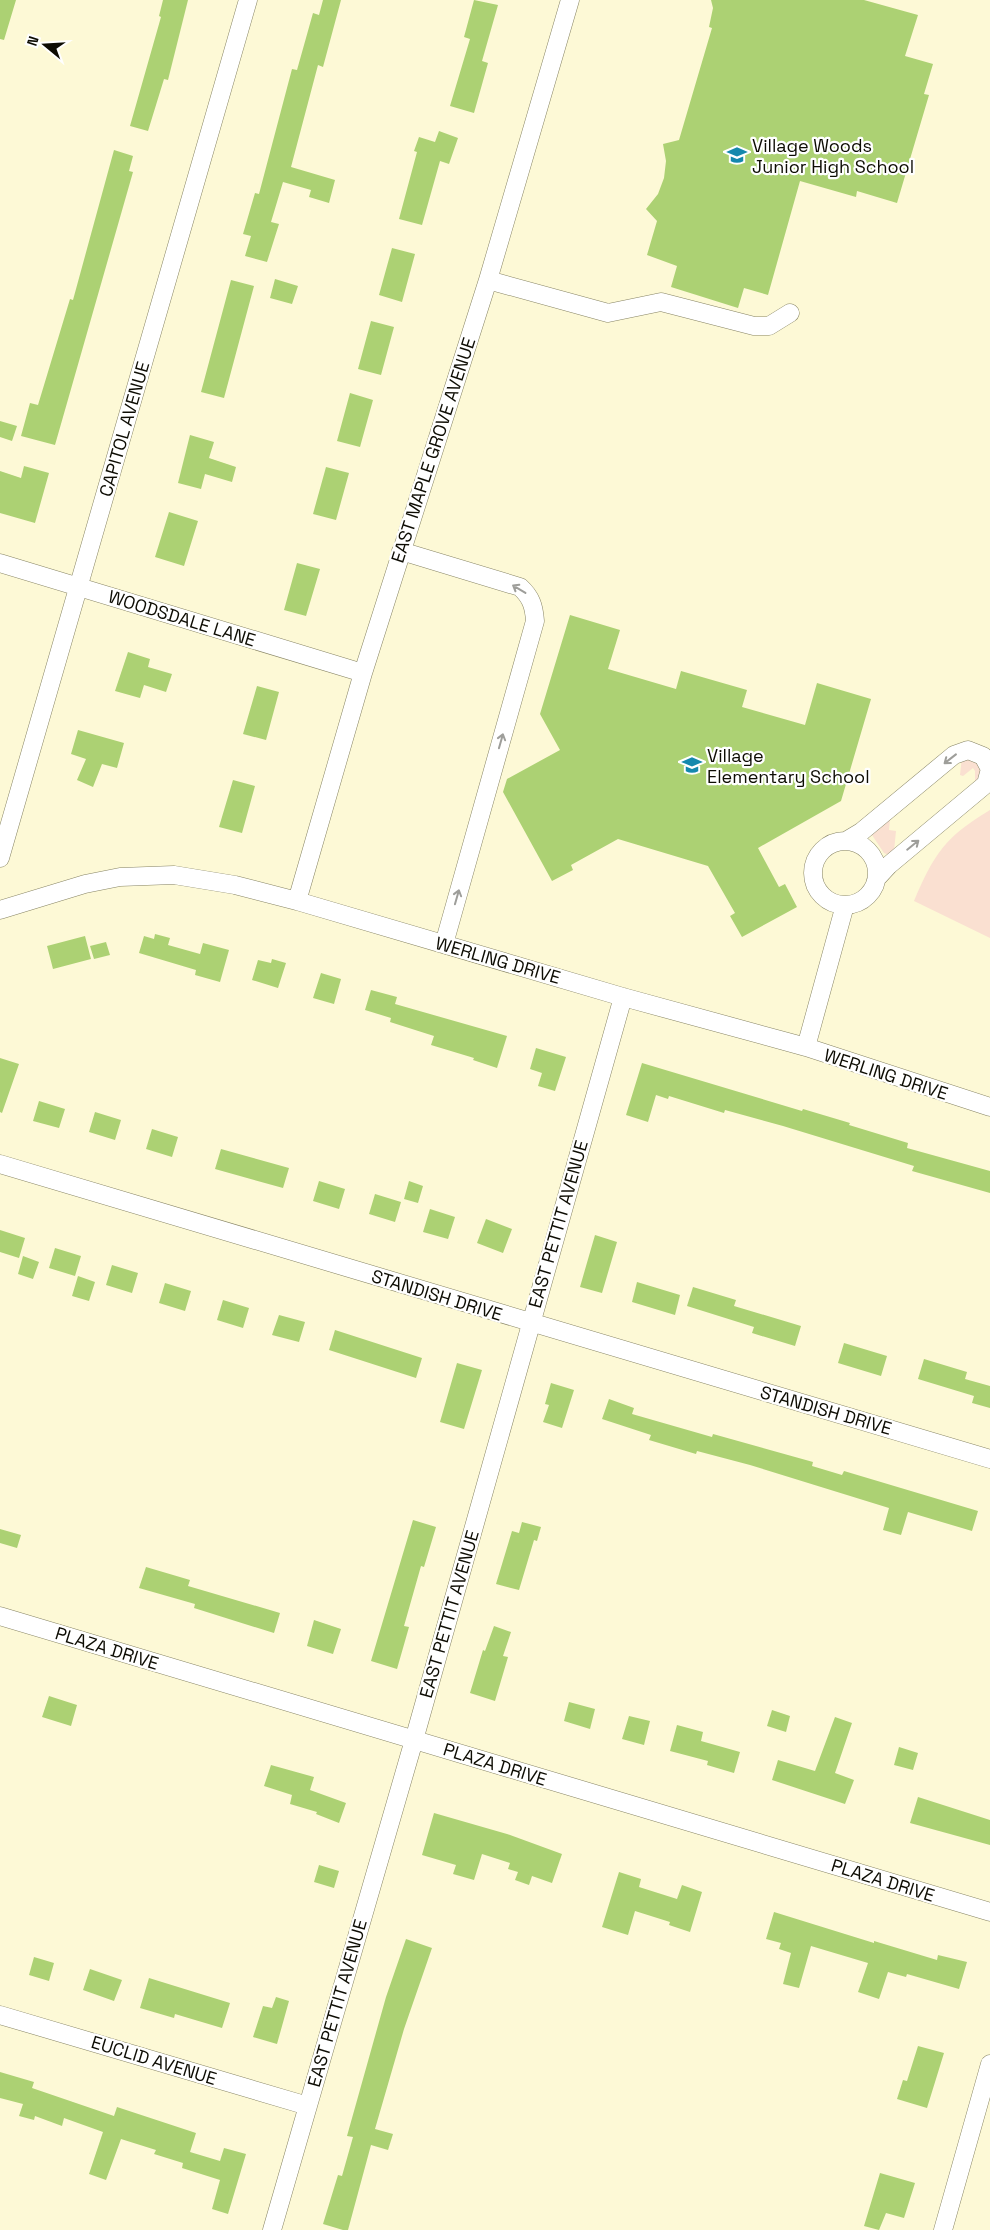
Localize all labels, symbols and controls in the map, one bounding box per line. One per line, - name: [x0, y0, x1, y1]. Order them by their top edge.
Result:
- north arrow: [20, 20, 70, 70]
- text: N: [23, 34, 43, 48]
- place label: Village Woods Junior High School: [752, 134, 914, 178]
- school or university icon: Village Woods Junior High School: [726, 144, 748, 166]
- street label: EAST MAPLE GROVE AVENUE: [386, 335, 480, 565]
- street label: CAPITOL AVENUE: [94, 359, 154, 499]
- one-way arrow: [513, 584, 527, 594]
- street label: WOODSDALE LANE: [105, 585, 259, 651]
- one-way arrow: [497, 733, 506, 749]
- place label: Village Elementary School: [707, 744, 870, 788]
- one-way arrow: [944, 753, 957, 764]
- school or university icon: Village Elementary School: [681, 754, 703, 776]
- one-way arrow: [906, 840, 919, 851]
- one-way arrow: [452, 889, 462, 905]
- street label: WERLING DRIVE: [433, 931, 563, 989]
- street label: WERLING DRIVE: [821, 1043, 951, 1105]
- street label: EAST PETTIT AVENUE: [523, 1137, 593, 1311]
- street label: STANDISH DRIVE: [369, 1264, 505, 1326]
- street label: STANDISH DRIVE: [758, 1380, 894, 1440]
- street label: EAST PETTIT AVENUE: [414, 1527, 484, 1701]
- street label: PLAZA DRIVE: [52, 1621, 162, 1675]
- street label: PLAZA DRIVE: [440, 1737, 550, 1791]
- street label: PLAZA DRIVE: [828, 1853, 938, 1907]
- street label: EAST PETTIT AVENUE: [302, 1916, 372, 2090]
- street label: EUCLID AVENUE: [88, 2030, 220, 2090]

